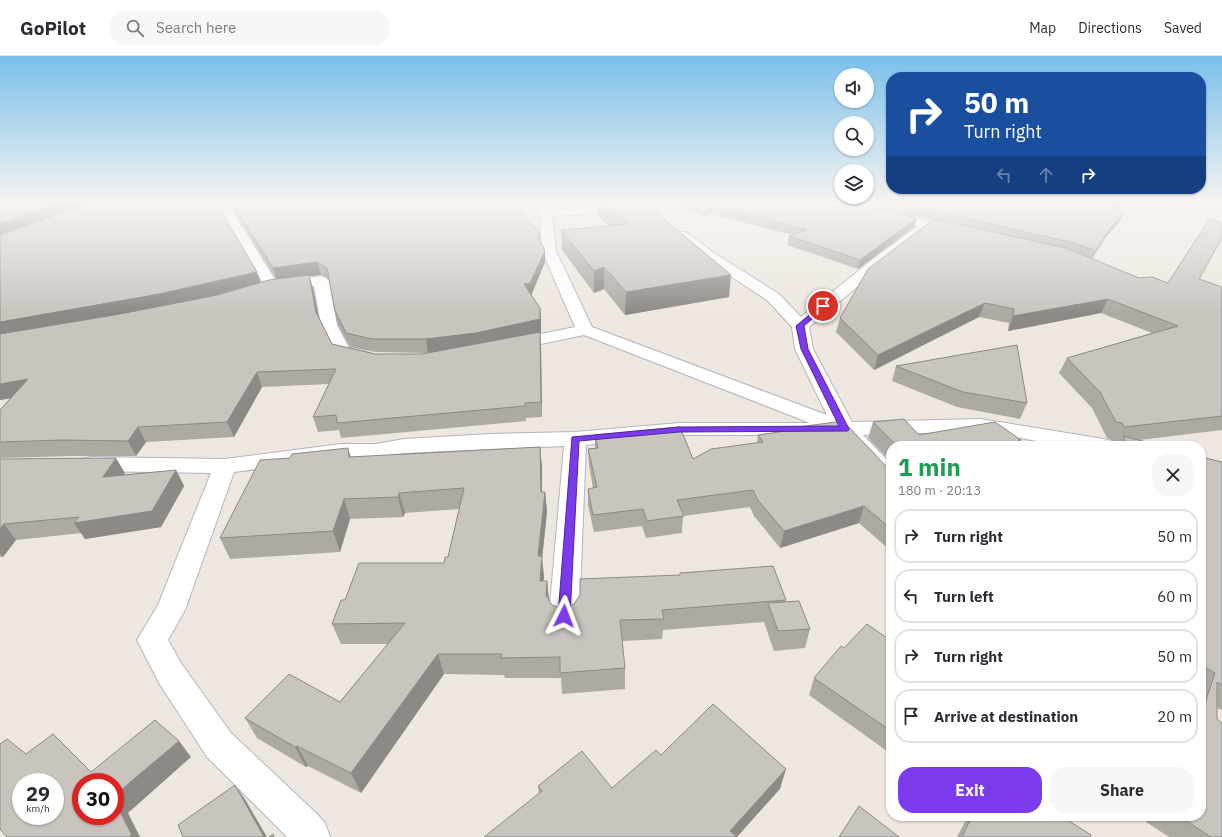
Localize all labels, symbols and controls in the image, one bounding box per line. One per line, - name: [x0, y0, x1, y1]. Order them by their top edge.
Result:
- search box: [110, 10, 390, 46]
- text: GoPilot: [20, 16, 86, 40]
- icon: search: [124, 17, 146, 39]
- text: Search here: [156, 18, 236, 37]
- text: Map: [1029, 19, 1056, 37]
- text: Directions: [1078, 19, 1142, 37]
- text: Saved: [1164, 19, 1202, 37]
- map controls: [834, 68, 874, 204]
- button: sound: [834, 68, 874, 108]
- text: 50 m: [964, 84, 1029, 121]
- icon: right: [898, 88, 950, 140]
- button: search: [834, 116, 874, 156]
- text: Turn right: [964, 120, 1042, 143]
- button: layers: [834, 164, 874, 204]
- icon: left: [993, 164, 1015, 186]
- icon: ahead: [1035, 164, 1057, 186]
- icon: right: [1077, 164, 1099, 186]
- pin: [806, 289, 840, 323]
- icon: arrive: [812, 295, 834, 317]
- text: 1 min: [898, 451, 961, 483]
- button: close: [1152, 454, 1194, 496]
- text: 180 m · 20:13: [898, 482, 981, 499]
- icon: right: [900, 525, 922, 547]
- text: Turn right: [934, 527, 1003, 546]
- text: 50 m: [1157, 527, 1192, 546]
- icon: left: [900, 585, 922, 607]
- text: Turn left: [934, 587, 994, 606]
- text: 60 m: [1157, 587, 1192, 606]
- position arrow: [543, 595, 585, 637]
- icon: right: [900, 645, 922, 667]
- text: Turn right: [934, 647, 1003, 666]
- text: 50 m: [1157, 647, 1192, 666]
- icon: arrive: [900, 705, 922, 727]
- text: Arrive at destination: [934, 707, 1078, 726]
- text: 20 m: [1157, 707, 1192, 726]
- button: Exit: [898, 767, 1042, 813]
- button: Share: [1050, 767, 1194, 813]
- speed limit sign: 30: [72, 773, 124, 825]
- text: 29: [26, 780, 50, 807]
- text: km/h: [26, 802, 50, 815]

